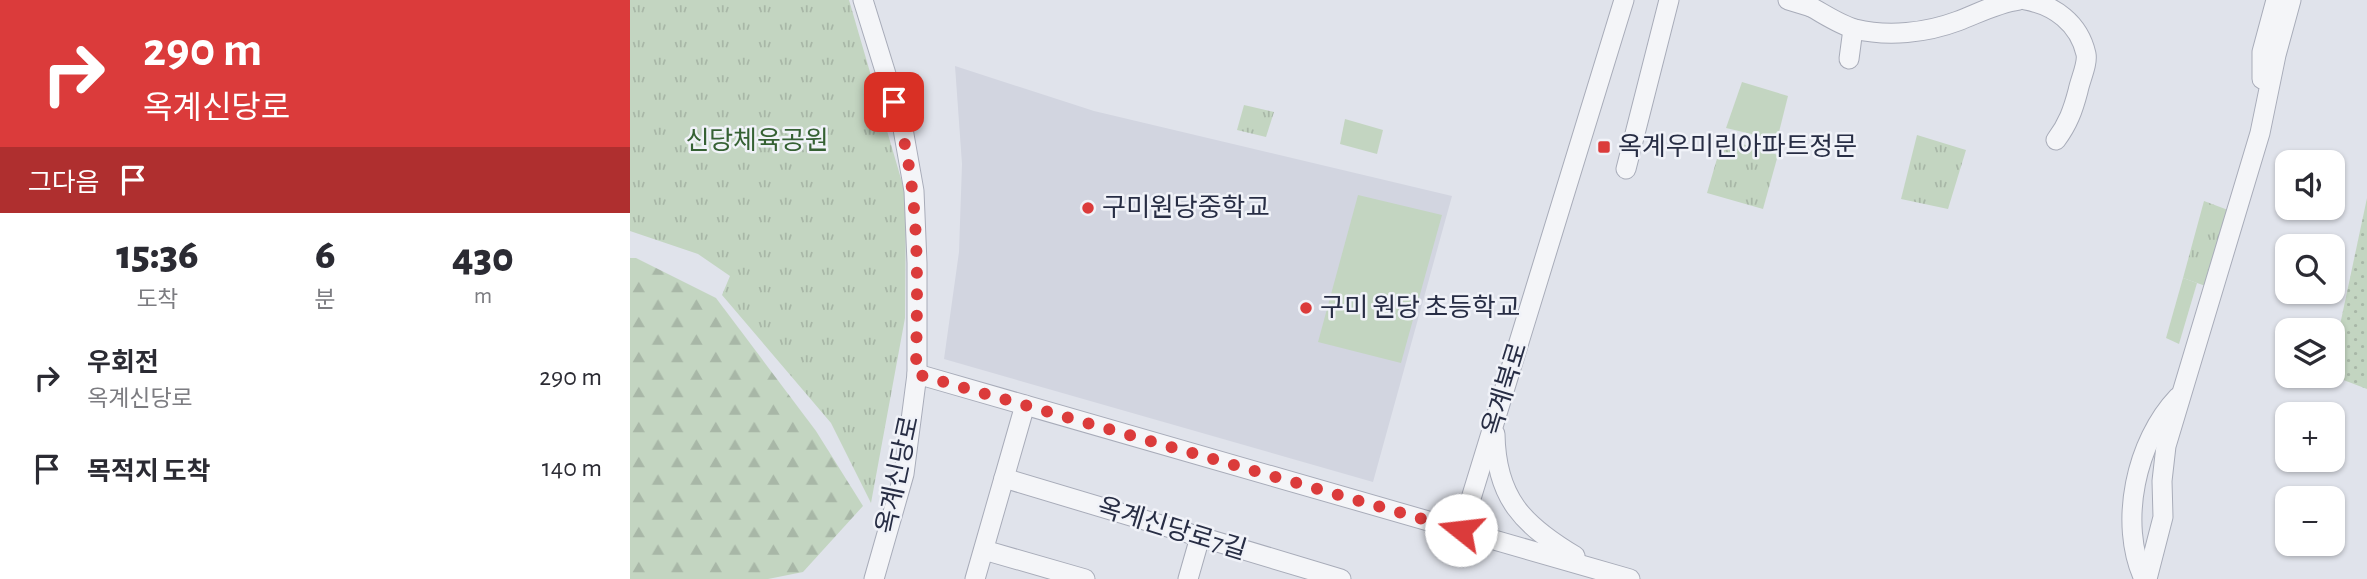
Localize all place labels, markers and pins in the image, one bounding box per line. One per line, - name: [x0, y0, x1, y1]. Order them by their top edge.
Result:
- pin: [864, 72, 924, 132]
- place label: 옥계우미린아파트정문: [1618, 133, 1857, 160]
- marker: 옥계우미린아파트정문: [1596, 139, 1612, 155]
- place label: 구미원당중학교: [1102, 194, 1269, 221]
- marker: 구미원당중학교: [1080, 200, 1096, 216]
- place label: 구미 원당 초등학교: [1320, 294, 1520, 321]
- marker: 구미 원당 초등학교: [1298, 300, 1314, 316]

